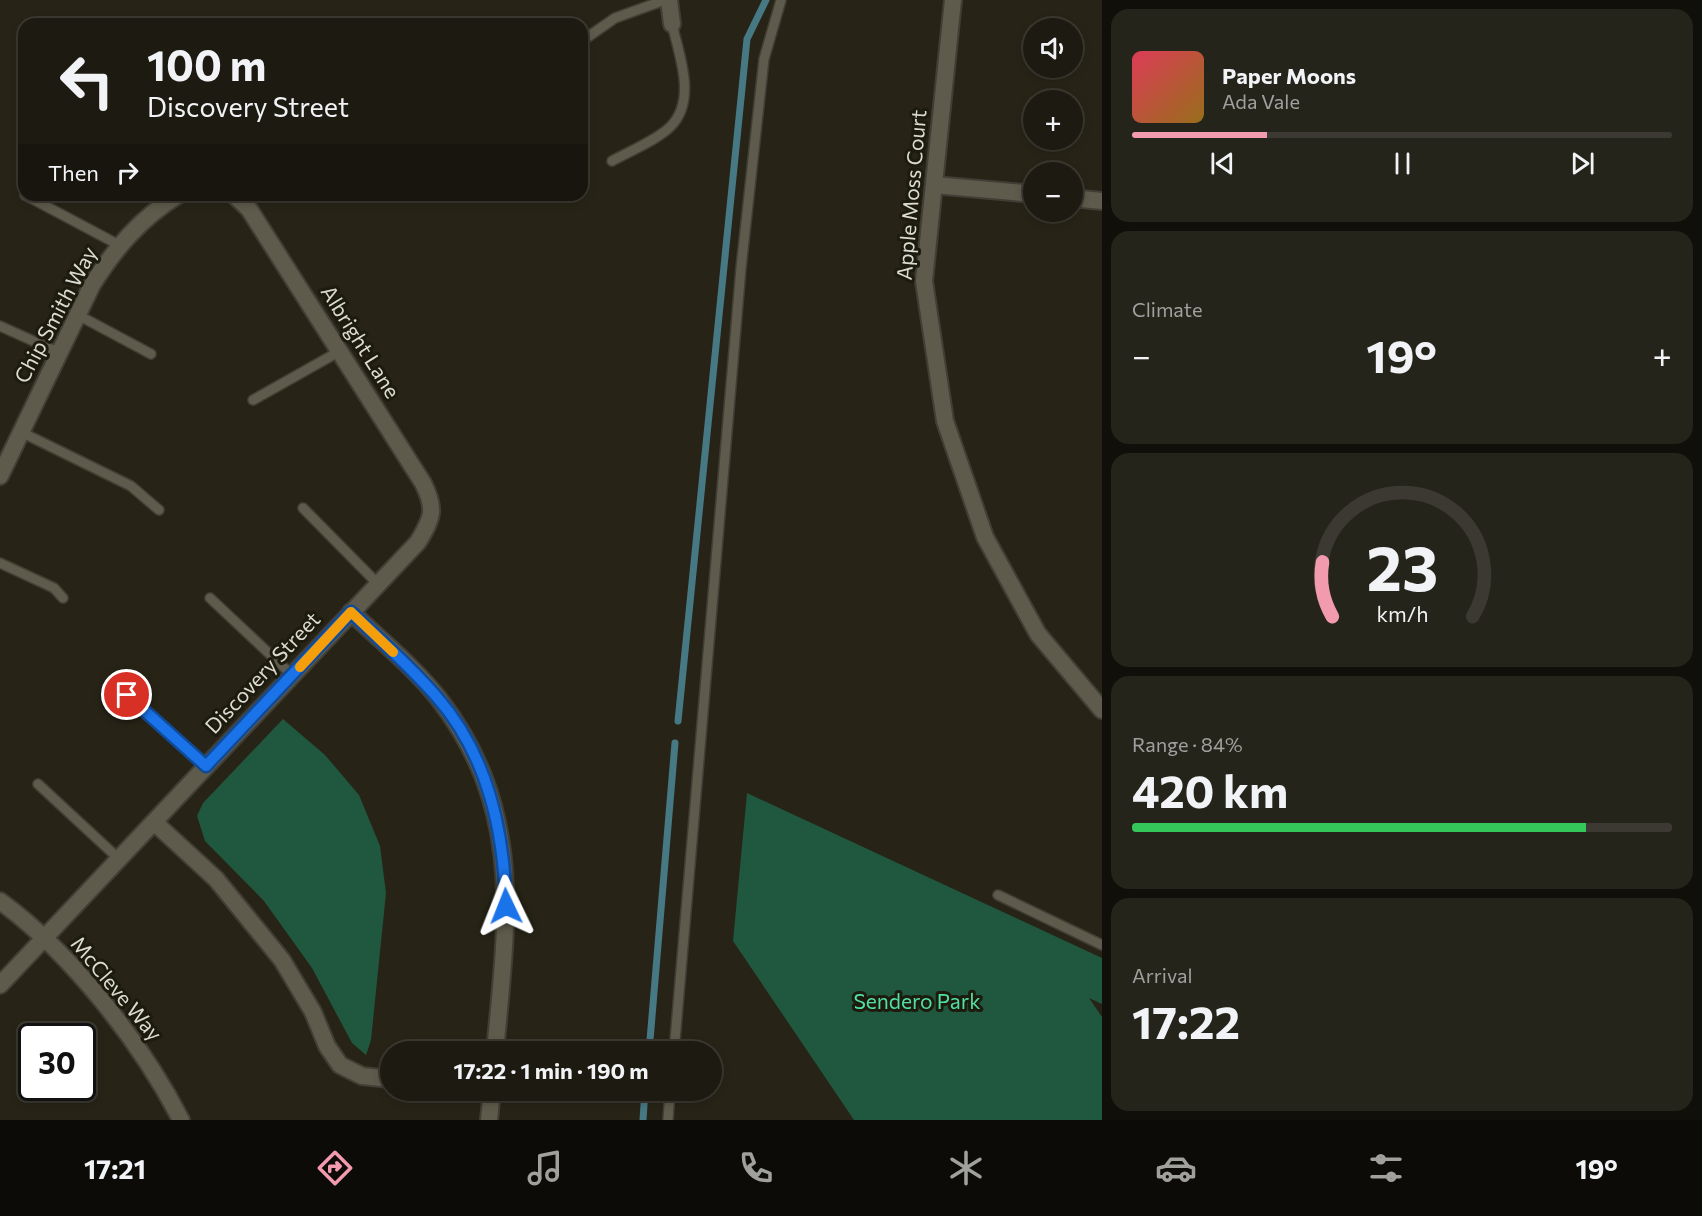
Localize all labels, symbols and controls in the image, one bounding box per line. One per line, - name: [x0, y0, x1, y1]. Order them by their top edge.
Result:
- map controls: [1023, 18, 1083, 222]
- button: sound: [1023, 18, 1083, 78]
- text: 100 m: [147, 38, 267, 90]
- icon: left: [48, 42, 126, 120]
- text: Paper Moons: [1222, 62, 1356, 89]
- text: Ada Vale: [1222, 89, 1300, 113]
- text: Discovery Street: [147, 90, 349, 123]
- button: +: [1023, 90, 1083, 150]
- street label: Apple Moss Court: [891, 109, 930, 281]
- icon: previous: [1206, 147, 1239, 180]
- icon: pause: [1386, 147, 1419, 180]
- icon: next: [1566, 147, 1599, 180]
- icon: right: [111, 156, 144, 189]
- text: Then: [48, 159, 99, 186]
- button: −: [1023, 162, 1083, 222]
- street label: Chip Smith Way: [8, 242, 101, 387]
- street label: Albright Lane: [317, 280, 406, 402]
- text: Climate: [1132, 297, 1202, 321]
- text: 19°: [1366, 327, 1437, 382]
- text: −: [1132, 334, 1151, 375]
- text: +: [1653, 334, 1672, 375]
- text: 23: [1366, 528, 1438, 604]
- text: km/h: [1376, 600, 1428, 626]
- street label: Discovery Street: [199, 606, 325, 738]
- pin: [101, 669, 152, 720]
- icon: arrive: [110, 678, 143, 711]
- text: Range · 84%: [1132, 732, 1243, 756]
- text: 420 km: [1132, 762, 1288, 817]
- position arrow: [474, 874, 538, 938]
- street label: McCleve Way: [66, 931, 168, 1045]
- text: Arrival: [1132, 963, 1193, 987]
- park label: Sendero Park: [853, 988, 981, 1013]
- text: 17:22: [1132, 993, 1240, 1048]
- speed limit sign: 30: [18, 1023, 96, 1101]
- text: 17:22 · 1 min · 190 m: [453, 1057, 649, 1084]
- icon: directions: [314, 1147, 356, 1189]
- icon: music: [524, 1147, 566, 1189]
- icon: phone: [735, 1147, 777, 1189]
- icon: climate: [945, 1147, 987, 1189]
- icon: car: [1155, 1147, 1197, 1189]
- icon: filters: [1365, 1147, 1407, 1189]
- text: 17:21: [84, 1152, 146, 1185]
- text: 19°: [1575, 1152, 1618, 1185]

